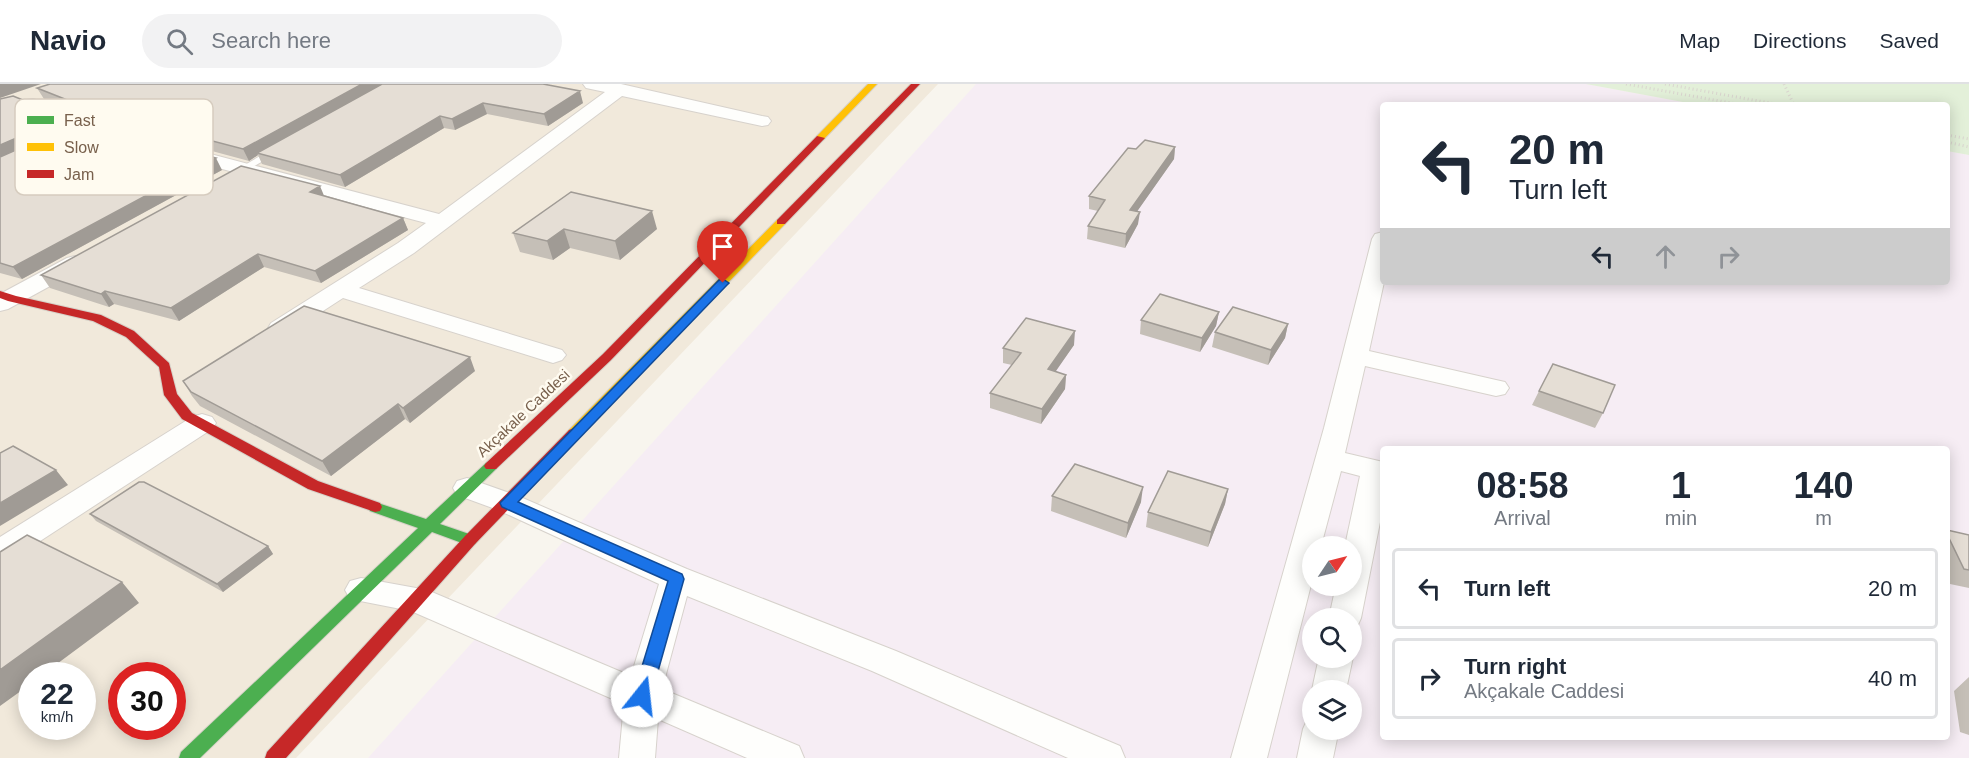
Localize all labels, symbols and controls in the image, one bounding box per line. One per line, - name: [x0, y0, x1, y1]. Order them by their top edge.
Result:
- search box: [142, 14, 562, 68]
- text: Navio: [30, 25, 106, 56]
- icon: search: [163, 25, 196, 58]
- text: Search here: [211, 28, 331, 53]
- text: Map: [1679, 29, 1720, 52]
- text: Directions: [1753, 29, 1846, 52]
- text: Saved: [1879, 29, 1939, 52]
- legend: [15, 99, 213, 195]
- text: Fast: [64, 112, 96, 129]
- icon: left: [1410, 126, 1488, 204]
- text: 20 m: [1509, 126, 1605, 173]
- text: Slow: [64, 139, 99, 156]
- text: Jam: [64, 166, 94, 183]
- text: Turn left: [1509, 175, 1607, 205]
- pin: [697, 221, 748, 283]
- icon: arrive: [706, 230, 739, 263]
- icon: left: [1586, 240, 1619, 273]
- icon: ahead: [1649, 240, 1682, 273]
- icon: right: [1712, 240, 1745, 273]
- street label: Akçakale Caddesi: [473, 366, 573, 460]
- text: 08:58: [1476, 465, 1568, 506]
- text: 1: [1671, 465, 1691, 506]
- text: 140: [1793, 465, 1854, 506]
- text: Arrival: [1494, 507, 1551, 529]
- text: min: [1665, 507, 1697, 529]
- text: m: [1815, 507, 1832, 529]
- north arrow: [1302, 536, 1362, 596]
- map controls: [1302, 536, 1362, 740]
- icon: left: [1413, 572, 1446, 605]
- text: Turn left: [1464, 576, 1550, 601]
- text: 20 m: [1868, 576, 1917, 601]
- button: search: [1302, 608, 1362, 668]
- text: Turn right: [1464, 654, 1566, 679]
- speed limit sign: 30: [108, 662, 186, 740]
- icon: right: [1413, 662, 1446, 695]
- position arrow: [610, 664, 674, 728]
- text: 40 m: [1868, 666, 1917, 691]
- text: 22: [40, 677, 74, 710]
- button: layers: [1302, 680, 1362, 740]
- text: Akçakale Caddesi: [1464, 680, 1624, 702]
- text: km/h: [41, 708, 73, 725]

